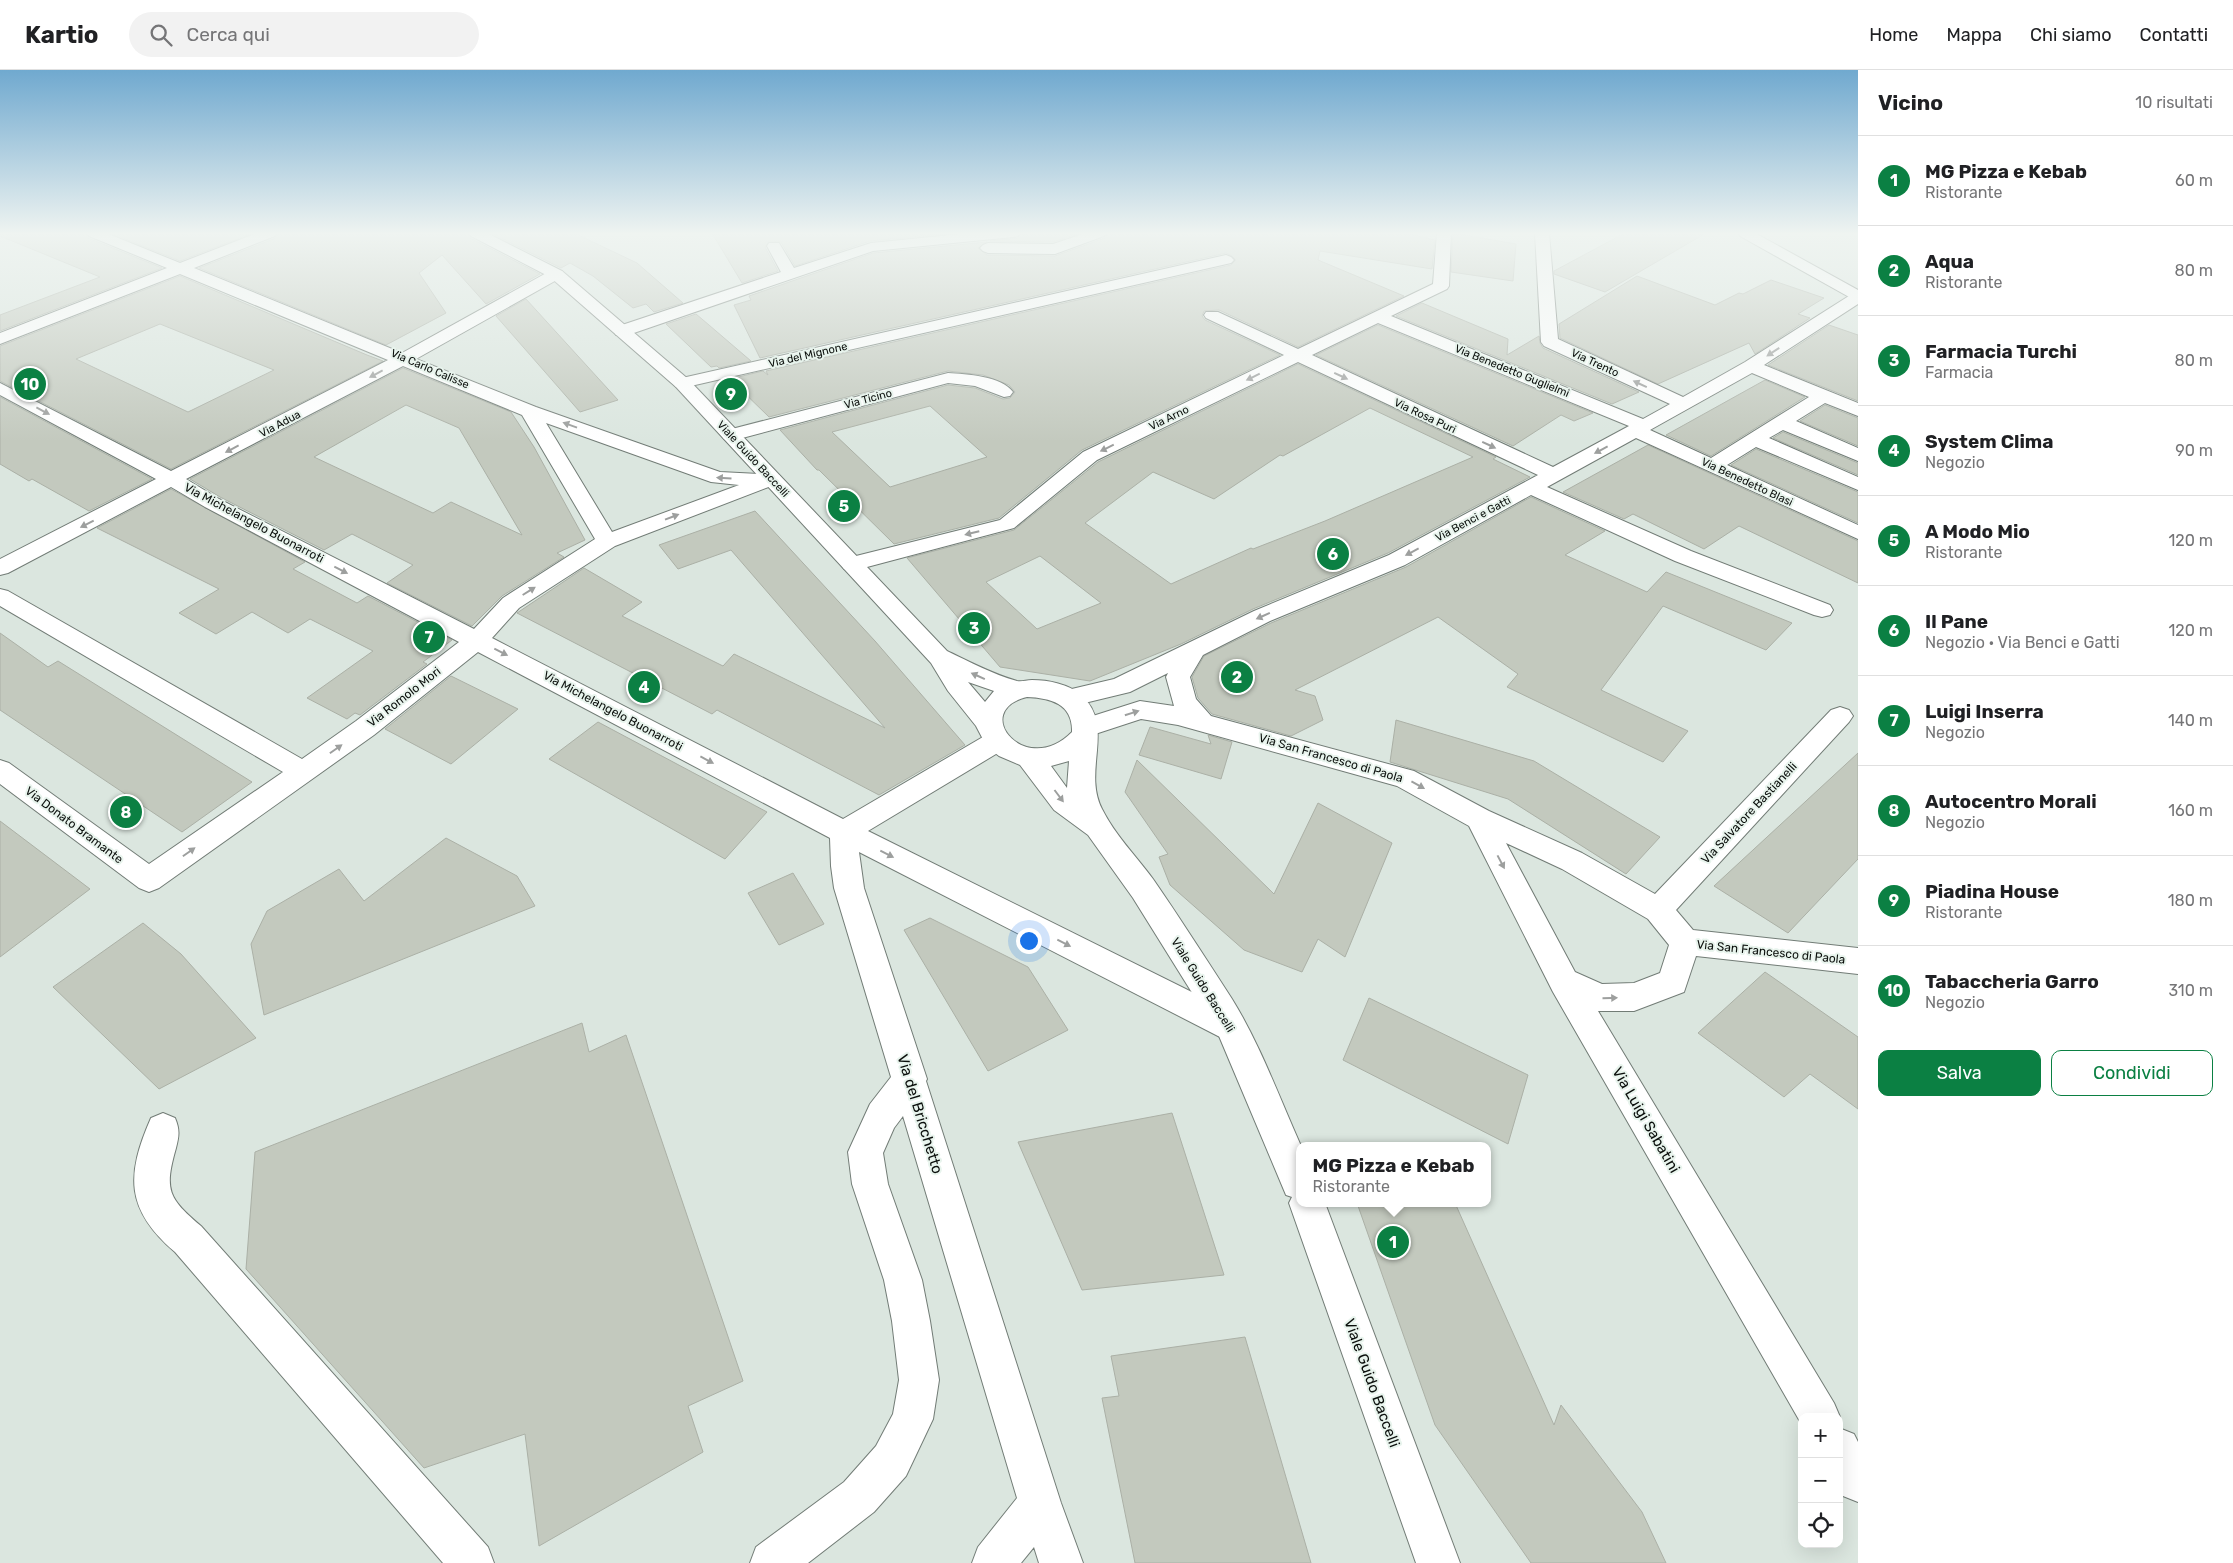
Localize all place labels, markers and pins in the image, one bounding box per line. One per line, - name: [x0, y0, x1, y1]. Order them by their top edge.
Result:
- pin: 10: [14, 365, 46, 403]
- pin: 9: [715, 375, 747, 413]
- pin: 5: [828, 487, 860, 525]
- pin: 6: [1317, 535, 1349, 573]
- pin: 3: [958, 609, 990, 647]
- pin: 7: [413, 618, 445, 656]
- pin: 2: [1221, 658, 1253, 696]
- pin: 4: [628, 668, 660, 706]
- pin: 8: [110, 793, 142, 831]
- pin: 1: [1377, 1223, 1409, 1261]

